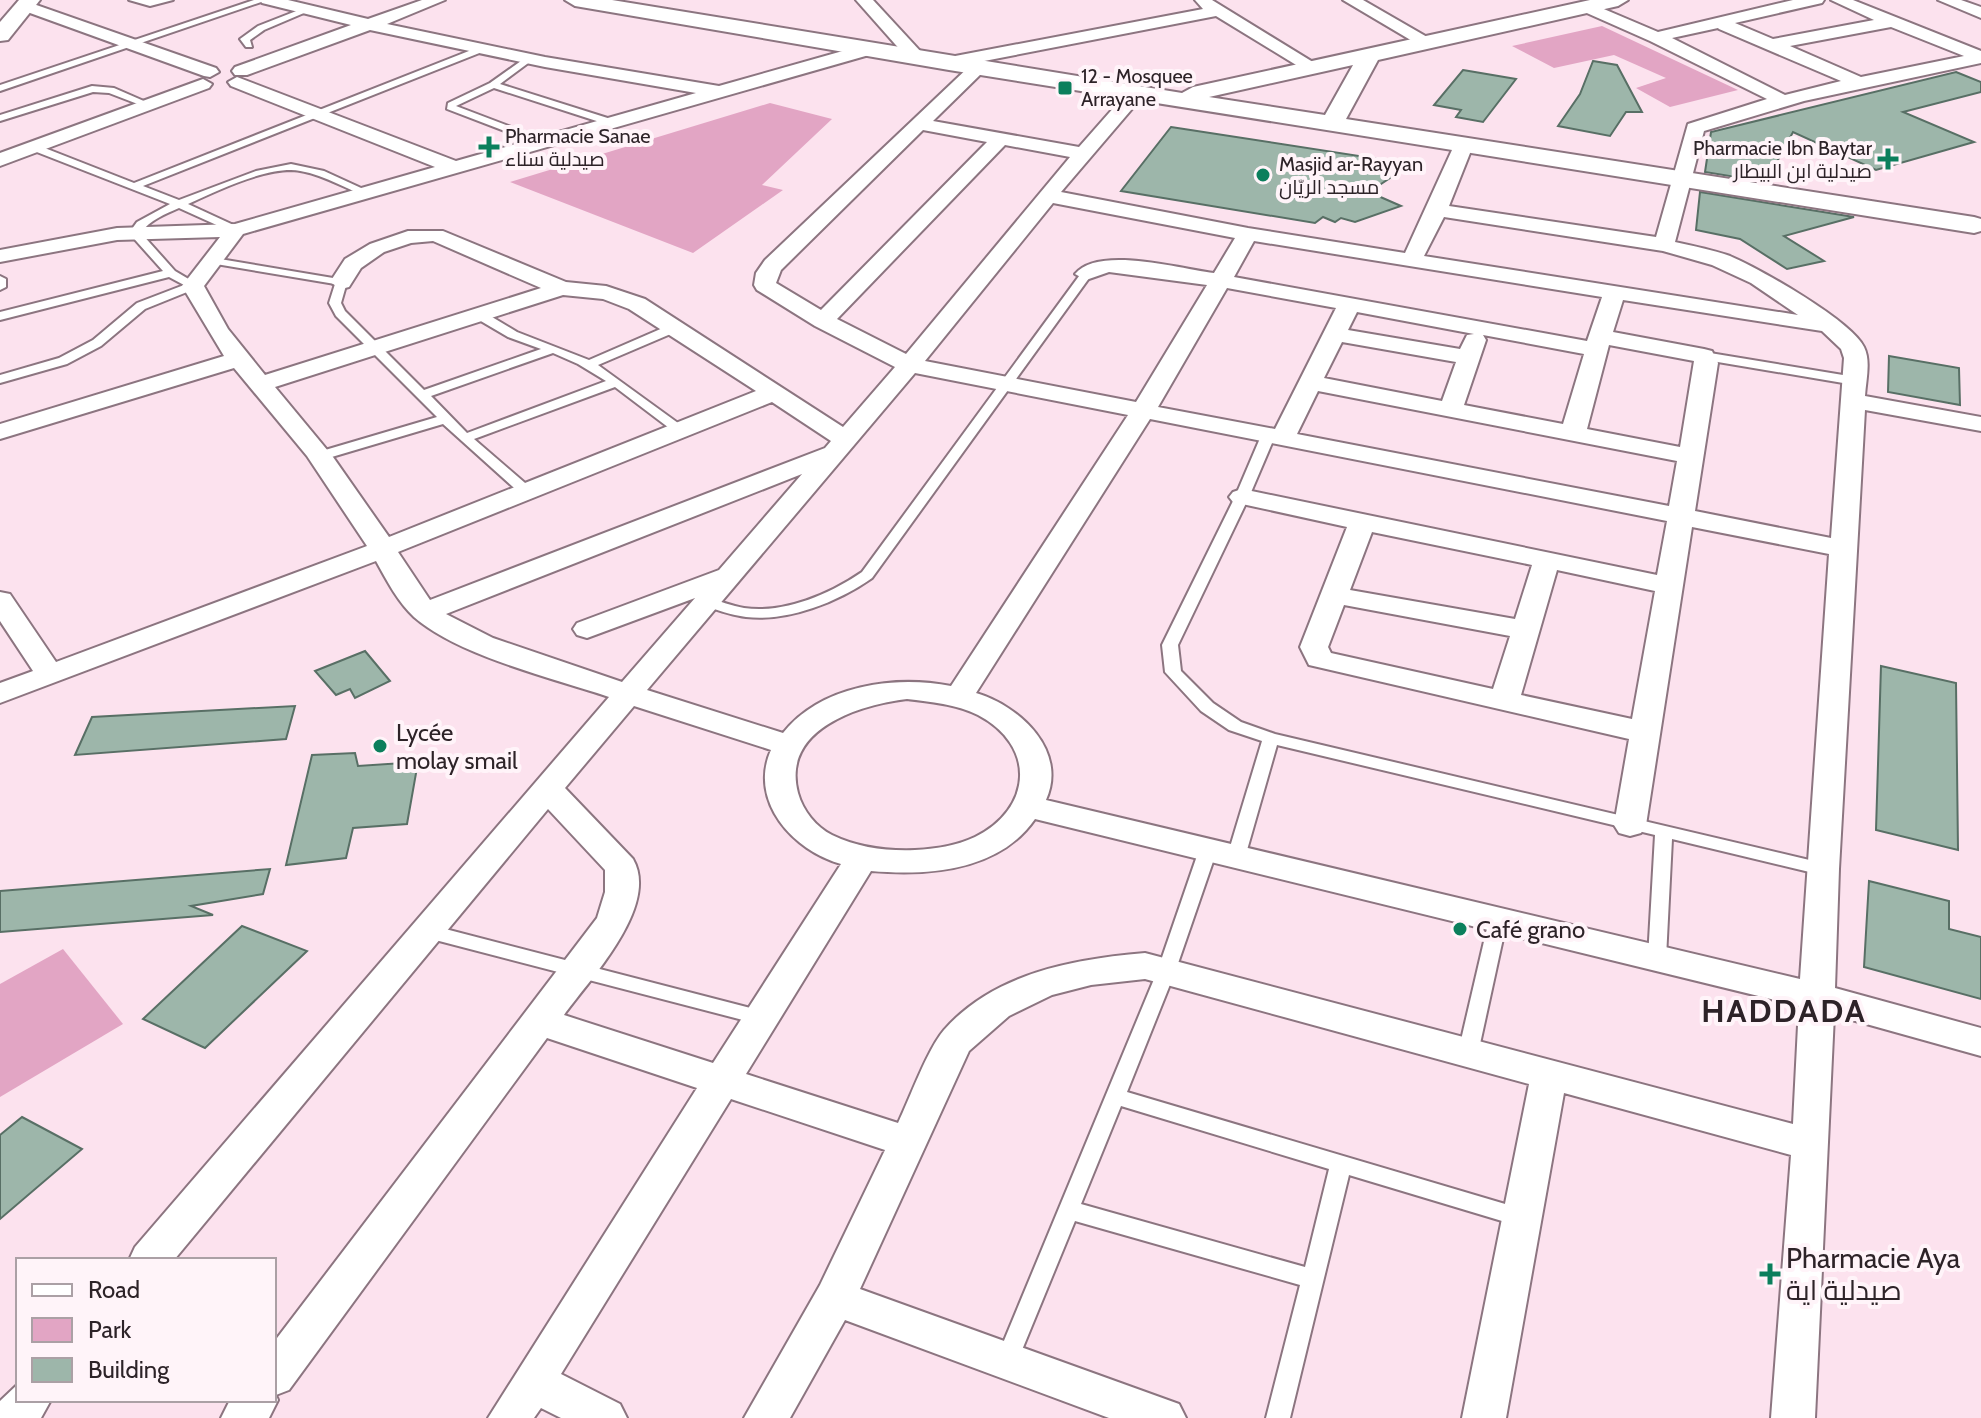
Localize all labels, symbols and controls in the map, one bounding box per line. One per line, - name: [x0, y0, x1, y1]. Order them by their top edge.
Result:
- place label: 12 - Mosquee Arrayane: [1081, 64, 1193, 111]
- marker: 12 - Mosquee Arrayane: [1056, 79, 1074, 97]
- place label: Pharmacie Sanae صيدلية سناء: [505, 124, 651, 171]
- place label: Pharmacie Ibn Baytar صيدلية ابن البيطار: [1693, 136, 1873, 184]
- marker: Pharmacie Sanae صيدلية سناء: [480, 138, 498, 156]
- marker: Pharmacie Ibn Baytar صيدلية ابن البيطار: [1879, 150, 1897, 168]
- place label: Masjid ar-Rayyan مسجد الريّان: [1279, 152, 1423, 200]
- marker: Masjid ar-Rayyan مسجد الريّان: [1254, 166, 1272, 184]
- place label: Lycée molay smail: [396, 718, 518, 775]
- marker: Lycée molay smail: [371, 737, 389, 755]
- place label: Café grano: [1476, 915, 1585, 944]
- marker: Café grano: [1451, 920, 1469, 938]
- district label: HADDADA: [1701, 991, 1867, 1030]
- place label: Pharmacie Aya صيدلية اية: [1786, 1241, 1961, 1307]
- legend: [16, 1258, 276, 1402]
- marker: Pharmacie Aya صيدلية اية: [1761, 1265, 1779, 1283]
- text: Road: [88, 1275, 140, 1304]
- text: Park: [88, 1315, 131, 1344]
- text: Building: [88, 1355, 170, 1384]

